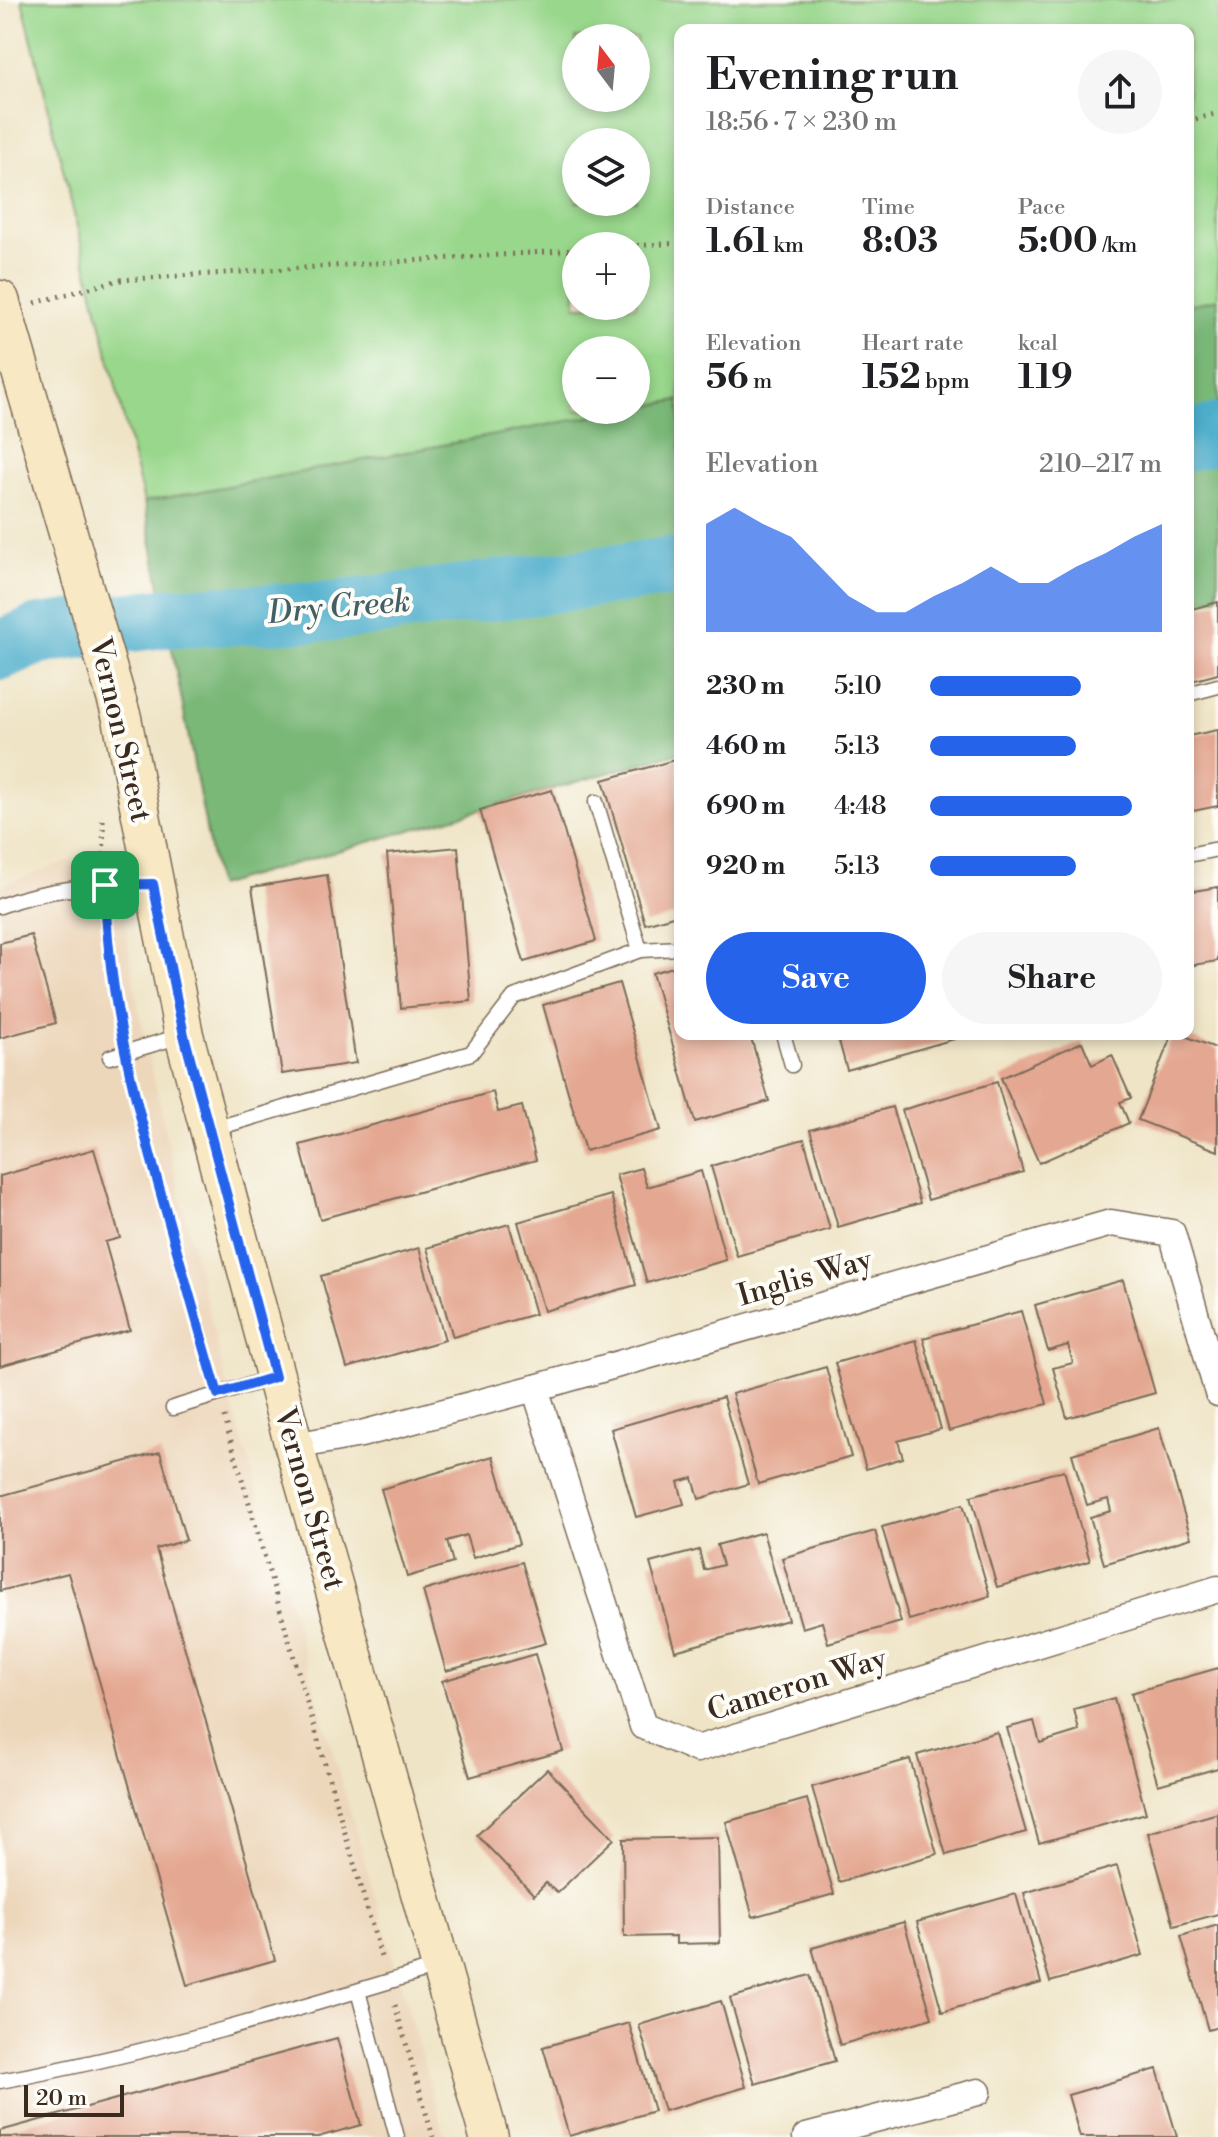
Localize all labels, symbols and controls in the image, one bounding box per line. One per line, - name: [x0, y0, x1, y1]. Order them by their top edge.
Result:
- north arrow: [562, 24, 650, 112]
- map controls: [562, 24, 650, 424]
- text: Evening run: [706, 48, 959, 103]
- button: share: [1078, 50, 1162, 134]
- text: 18:56 · 7 × 230 m: [706, 106, 897, 138]
- button: layers: [562, 128, 650, 216]
- text: Distance: [706, 194, 795, 221]
- text: Time: [862, 194, 915, 221]
- text: Pace: [1018, 194, 1065, 221]
- text: 1.61: [706, 221, 769, 263]
- text: 8:03: [862, 221, 938, 263]
- text: 5:00: [1018, 221, 1098, 263]
- button: +: [562, 232, 650, 320]
- text: km: [769, 232, 804, 259]
- text: /km: [1098, 232, 1137, 259]
- text: Elevation: [706, 330, 801, 357]
- text: Heart rate: [862, 330, 964, 357]
- text: kcal: [1018, 330, 1058, 357]
- button: −: [562, 336, 650, 424]
- text: 56: [706, 357, 749, 399]
- text: 152: [862, 357, 921, 399]
- text: 119: [1018, 357, 1073, 399]
- text: m: [749, 368, 772, 395]
- text: bpm: [921, 368, 970, 395]
- text: Elevation: [706, 448, 819, 480]
- text: 210–217 m: [1039, 448, 1162, 480]
- water label: Dry Creek: [265, 581, 412, 633]
- street label: Vernon Street: [80, 633, 160, 826]
- text: 230 m: [706, 670, 785, 702]
- text: 5:10: [834, 670, 882, 702]
- text: 460 m: [706, 730, 787, 762]
- text: 5:13: [834, 730, 880, 762]
- text: 690 m: [706, 790, 785, 822]
- text: 4:48: [834, 790, 887, 822]
- text: 920 m: [706, 850, 785, 882]
- text: 5:13: [834, 850, 880, 882]
- pin: [71, 851, 139, 919]
- icon: arrive: [83, 863, 127, 907]
- button: Save: [706, 932, 926, 1024]
- button: Share: [942, 932, 1162, 1024]
- street label: Inglis Way: [734, 1241, 877, 1315]
- street label: Vernon Street: [265, 1403, 353, 1595]
- street label: Cameron Way: [703, 1640, 892, 1730]
- scale bar: [24, 2081, 124, 2117]
- text: 20 m: [36, 2085, 87, 2112]

